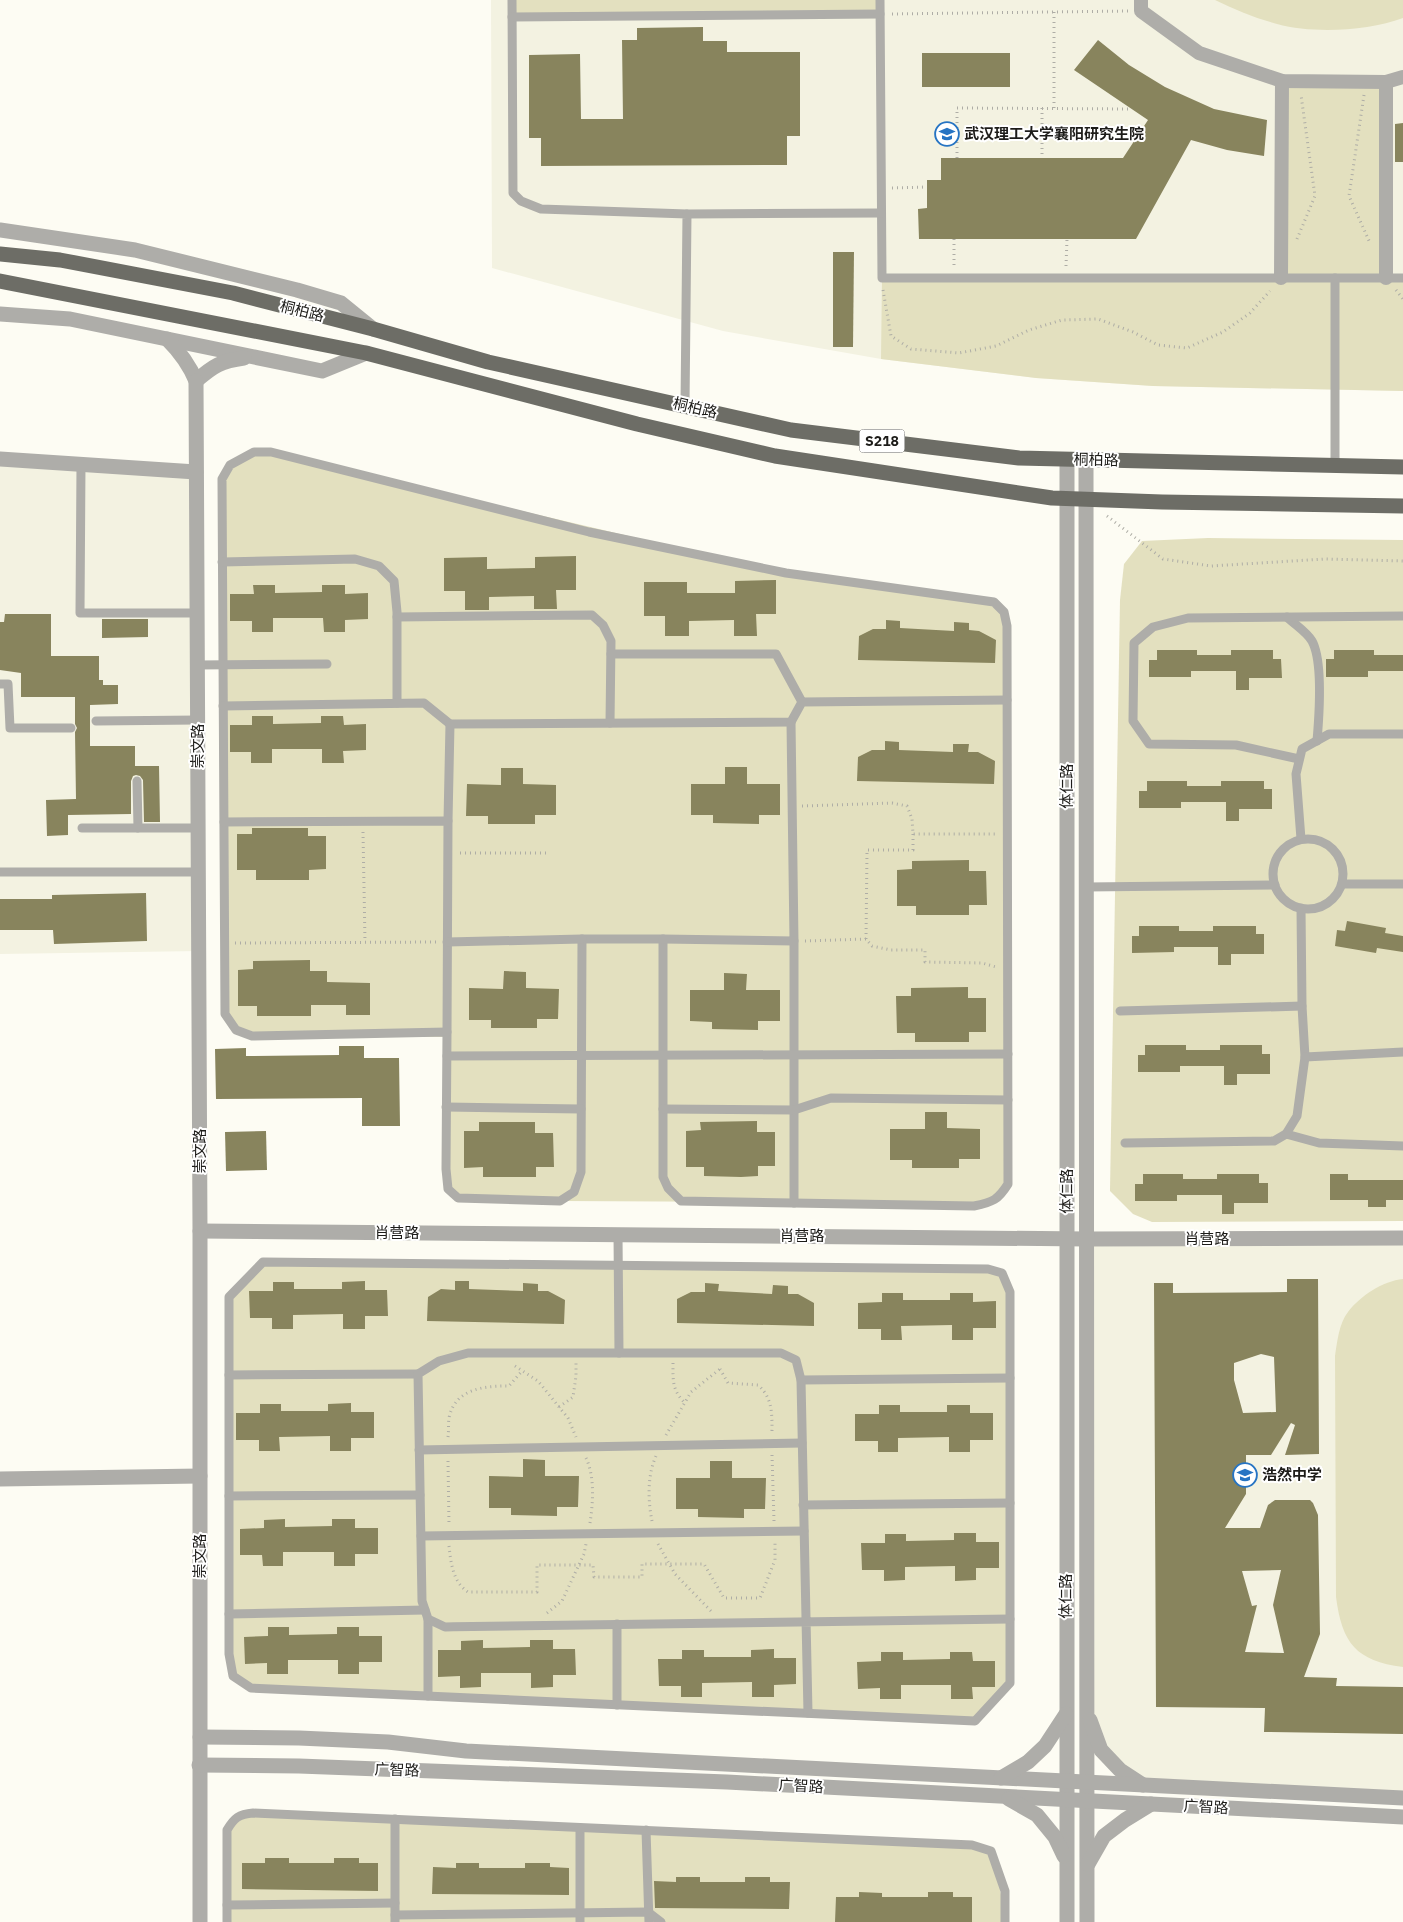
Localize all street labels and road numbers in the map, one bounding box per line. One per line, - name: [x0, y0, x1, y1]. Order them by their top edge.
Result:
- street label: 桐柏路: [278, 296, 326, 325]
- street label: 桐柏路: [671, 393, 719, 422]
- road number: S218: [860, 430, 904, 452]
- street label: 桐柏路: [1073, 450, 1119, 469]
- street label: 崇文路: [188, 723, 207, 769]
- street label: 体仁路: [1057, 763, 1076, 809]
- street label: 崇文路: [190, 1128, 209, 1174]
- street label: 体仁路: [1057, 1168, 1076, 1214]
- street label: 肖营路: [374, 1223, 420, 1242]
- street label: 肖营路: [779, 1226, 825, 1245]
- street label: 肖营路: [1184, 1229, 1230, 1248]
- street label: 崇文路: [190, 1533, 209, 1579]
- street label: 体仁路: [1056, 1573, 1075, 1619]
- street label: 广智路: [374, 1759, 420, 1780]
- street label: 广智路: [778, 1775, 824, 1796]
- street label: 广智路: [1183, 1796, 1229, 1817]

